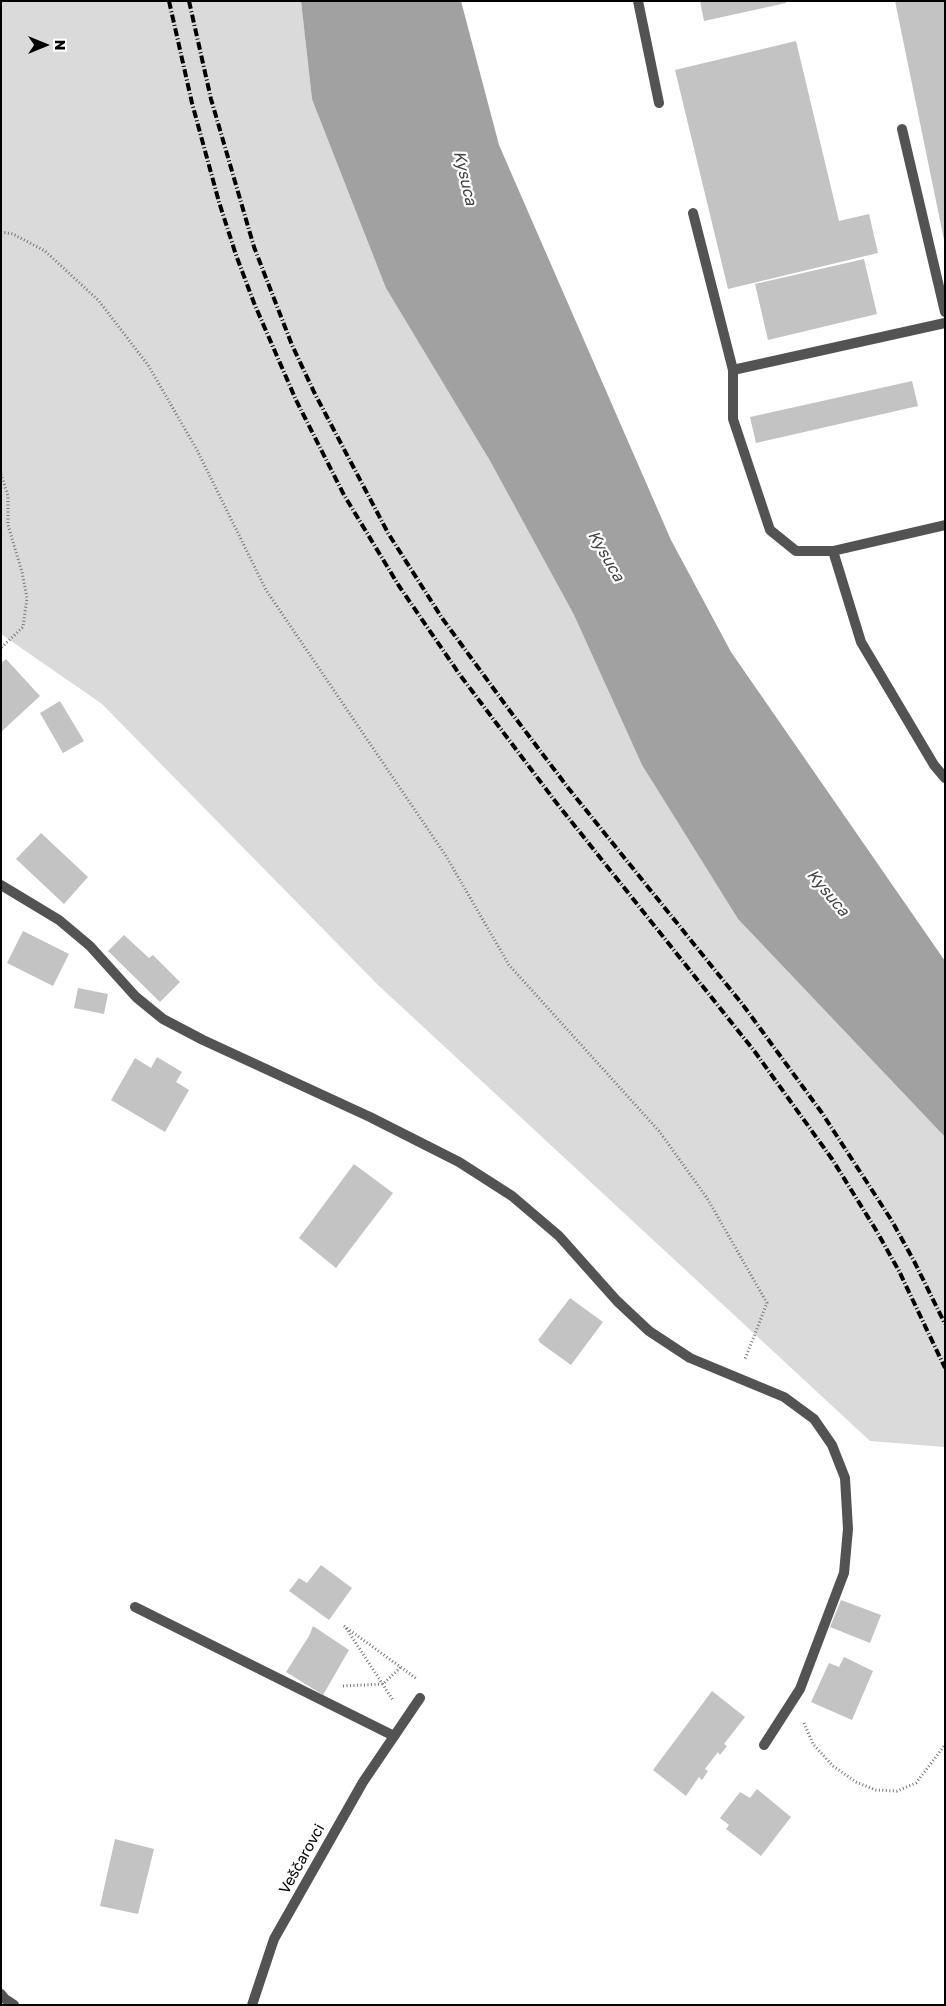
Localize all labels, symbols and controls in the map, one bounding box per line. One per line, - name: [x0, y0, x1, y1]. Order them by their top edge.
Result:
- north arrow: [20, 20, 70, 70]
- text: N: [52, 40, 69, 50]
- water label: Kysuca: [449, 149, 481, 207]
- water label: Kysuca: [584, 527, 628, 585]
- water label: Kysuca: [803, 866, 853, 920]
- street label: Veščarovci: [275, 1821, 329, 1897]

